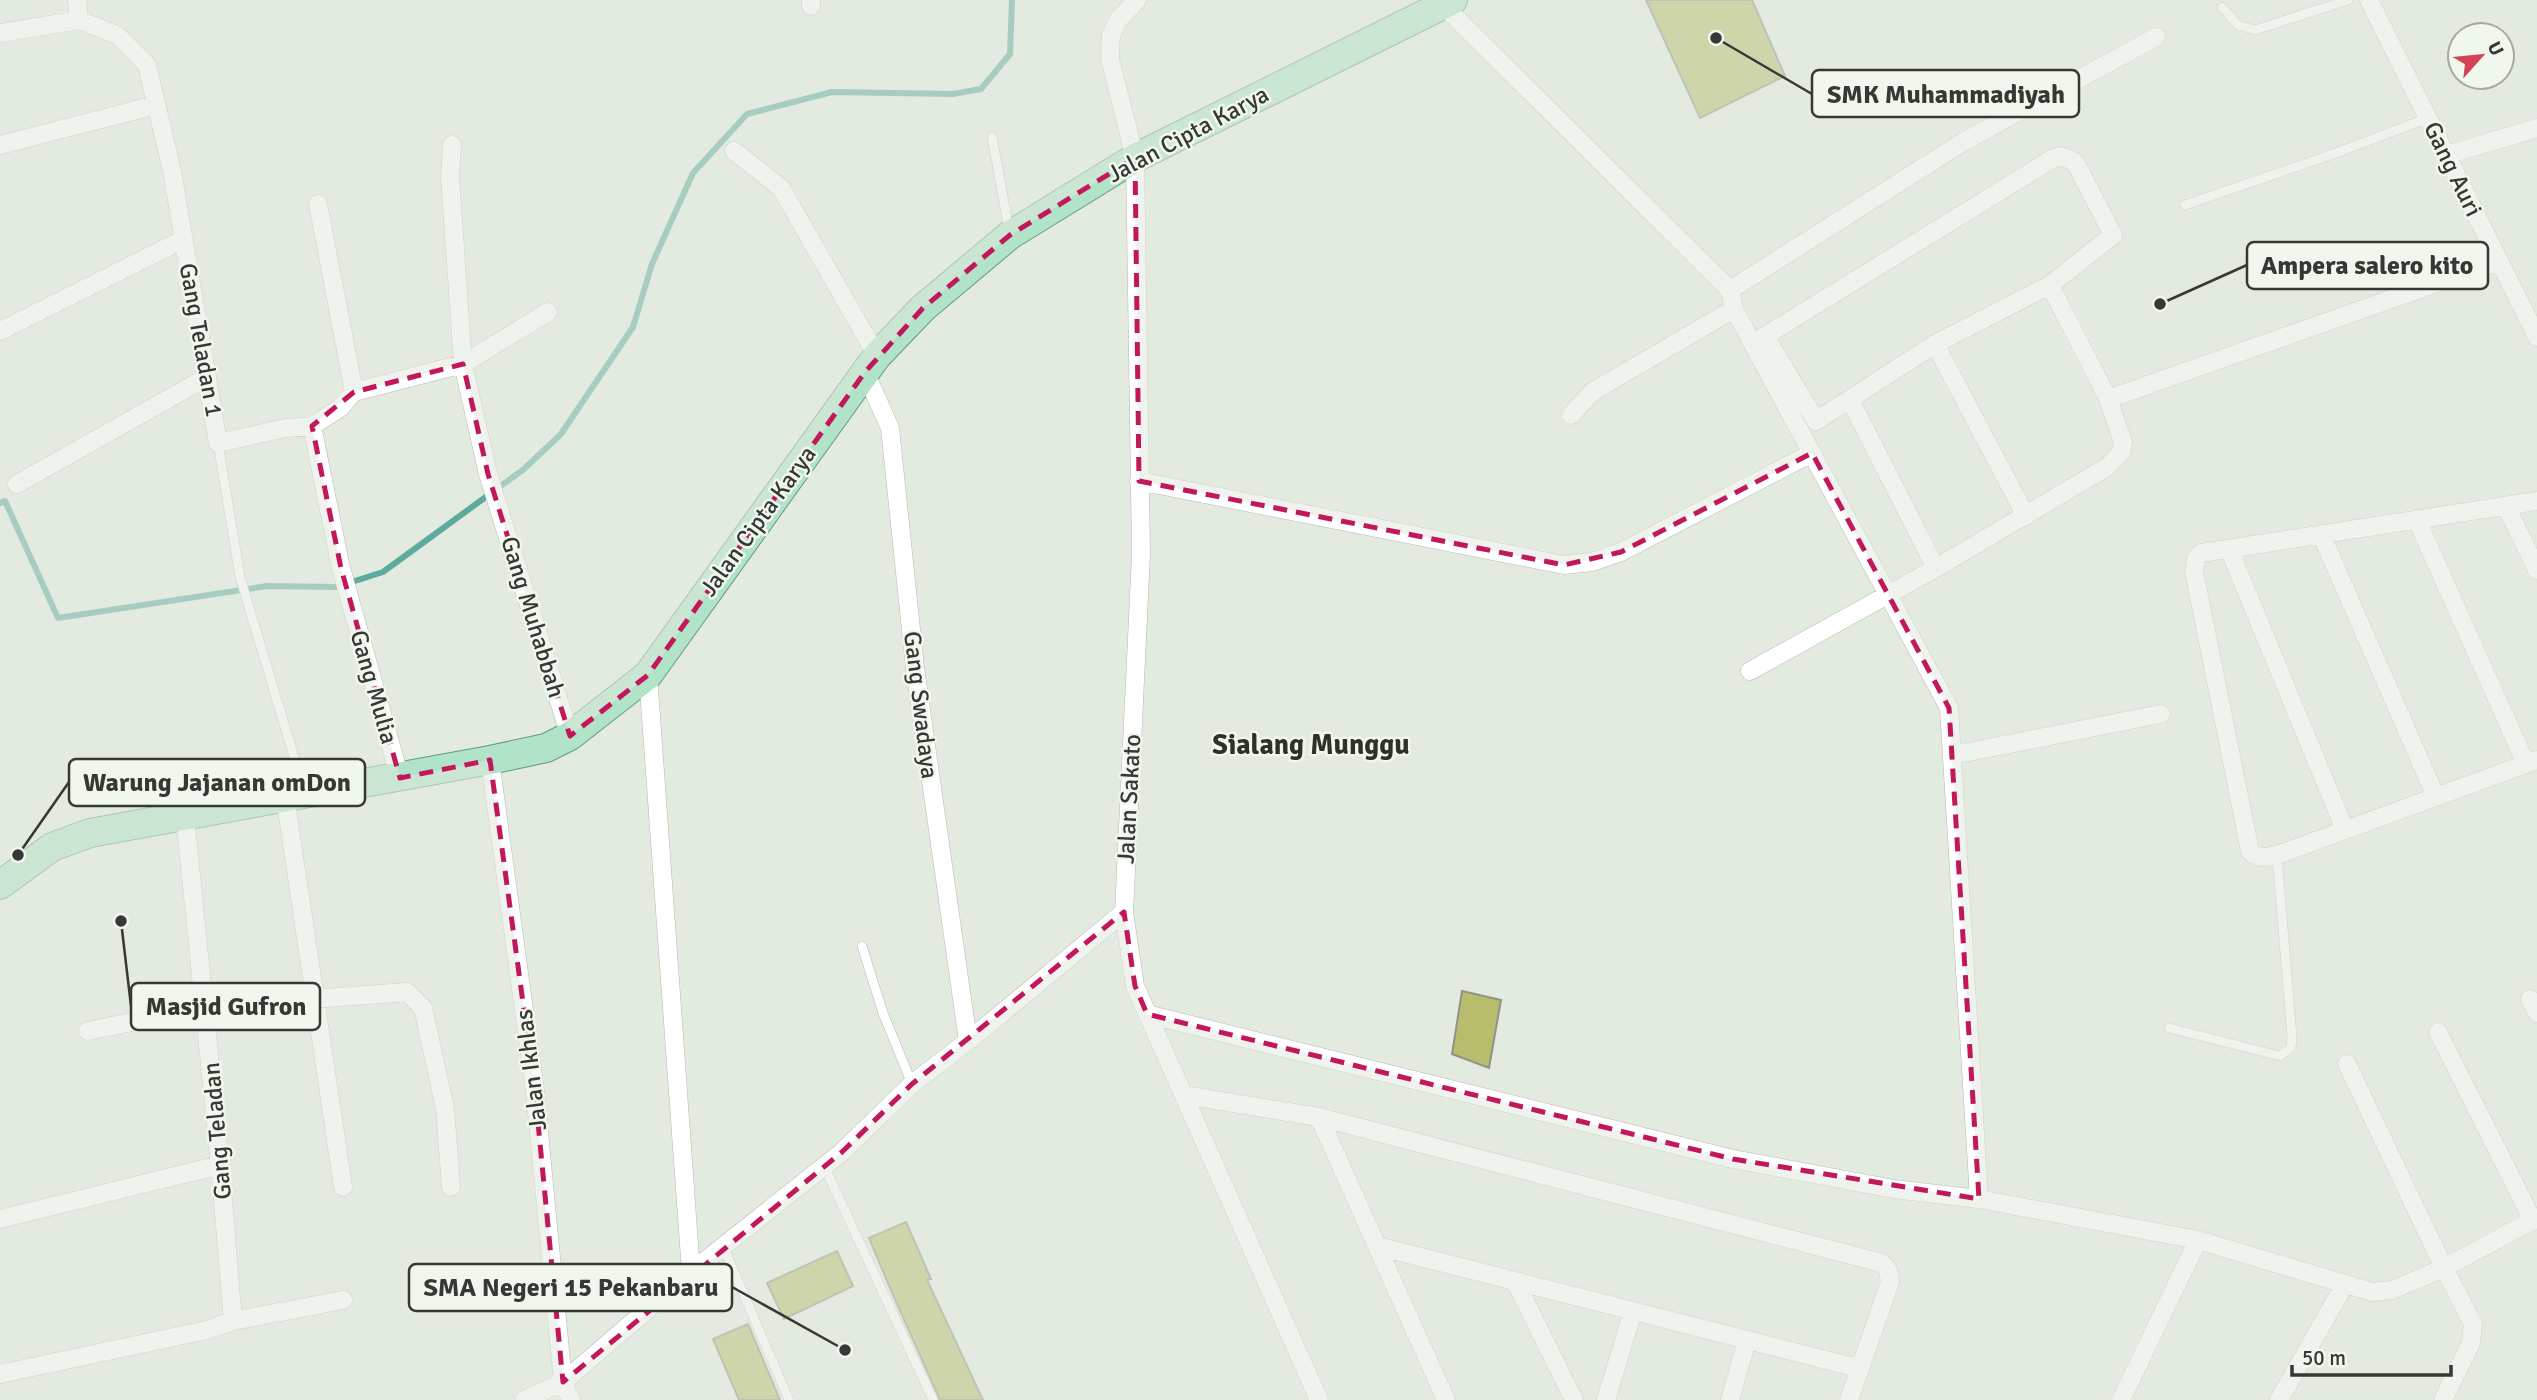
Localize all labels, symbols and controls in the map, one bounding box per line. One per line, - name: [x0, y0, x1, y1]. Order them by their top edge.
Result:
- north arrow: [2446, 21, 2516, 91]
- text: U: [2482, 38, 2509, 60]
- callout: SMK Muhammadiyah: [1812, 70, 2079, 117]
- street label: Jalan Cipta Karya: [1102, 79, 1274, 189]
- text: SMK Muhammadiyah: [1827, 79, 2065, 111]
- street label: Gang Auri: [2417, 117, 2489, 221]
- callout: Ampera salero kito: [2247, 242, 2488, 289]
- text: Ampera salero kito: [2261, 250, 2473, 282]
- street label: Gang Teladan 1: [173, 261, 229, 419]
- street label: Jalan Cipta Karya: [693, 440, 823, 602]
- street label: Gang Muhabbah: [494, 533, 572, 701]
- street label: Gang Mulia: [343, 627, 405, 747]
- street label: Gang Swadaya: [897, 630, 945, 780]
- district label: Sialang Munggu: [1212, 728, 1410, 762]
- street label: Jalan Sakato: [1111, 733, 1147, 865]
- callout: Warung Jajanan omDon: [69, 759, 365, 806]
- text: Warung Jajanan omDon: [83, 767, 351, 799]
- callout: Masjid Gufron: [131, 983, 320, 1030]
- text: Masjid Gufron: [145, 991, 307, 1023]
- street label: Jalan Ikhlas: [509, 1008, 553, 1132]
- street label: Gang Teladan: [196, 1061, 238, 1201]
- callout: SMA Negeri 15 Pekanbaru: [409, 1264, 732, 1311]
- text: SMA Negeri 15 Pekanbaru: [424, 1272, 718, 1304]
- scale bar: [2292, 1334, 2451, 1378]
- text: 50 m: [2302, 1345, 2346, 1371]

